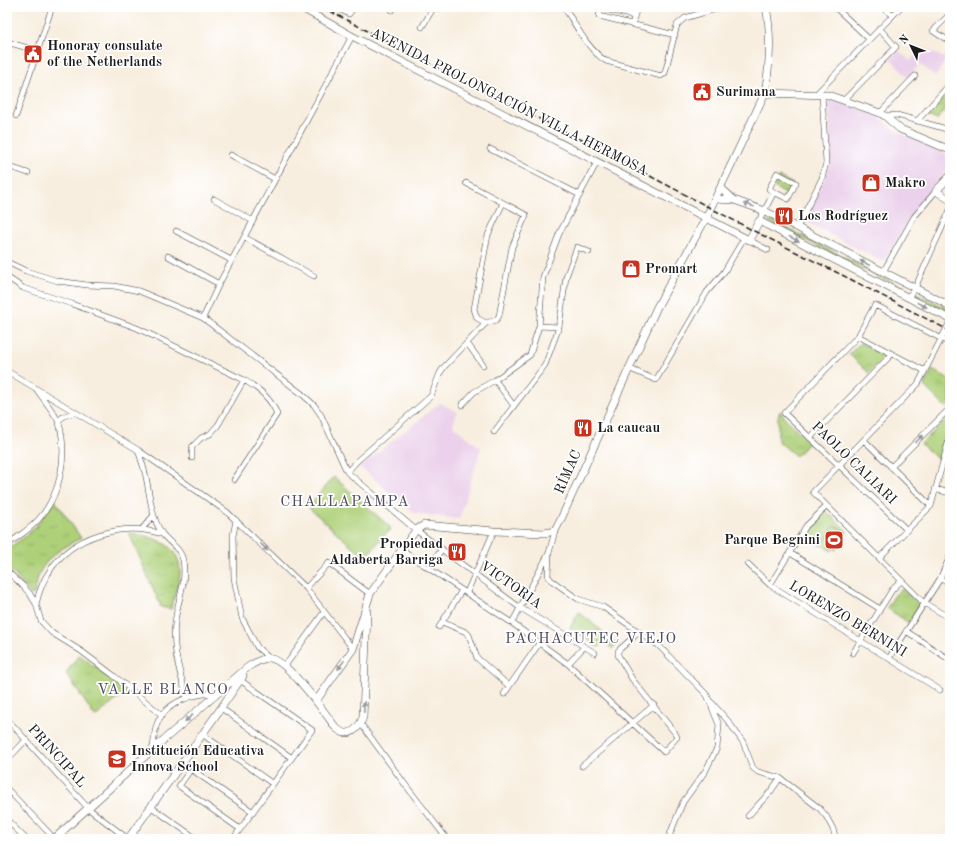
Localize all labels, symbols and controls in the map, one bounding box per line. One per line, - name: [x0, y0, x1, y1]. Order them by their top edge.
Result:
- street label: AVENIDA PROLONGACIÓN VILLA HERMOSA: [368, 22, 652, 179]
- north arrow: [891, 26, 931, 66]
- text: N: [898, 33, 912, 47]
- place label: Honoray consulate of the Netherlands: [47, 39, 163, 69]
- public building icon: Honoray consulate of the Netherlands: [22, 43, 44, 65]
- public building icon: Surimana: [691, 81, 713, 103]
- place label: Surimana: [716, 85, 776, 99]
- shop icon: Makro: [860, 172, 882, 194]
- place label: Makro: [885, 176, 926, 190]
- one-way arrow: [743, 202, 755, 208]
- restaurant icon: Los Rodríguez: [773, 205, 795, 227]
- place label: Los Rodríguez: [798, 209, 888, 223]
- one-way arrow: [788, 236, 800, 242]
- shop icon: Promart: [620, 258, 642, 280]
- one-way arrow: [860, 260, 871, 266]
- place label: Promart: [645, 262, 697, 276]
- one-way arrow: [917, 301, 928, 308]
- restaurant icon: La caucau: [572, 417, 594, 439]
- street label: PAOLO CALIARI: [809, 419, 899, 507]
- place label: La caucau: [597, 421, 660, 435]
- one-way arrow: [914, 434, 924, 444]
- street label: RÍMAC: [549, 447, 584, 496]
- district label: CHALLAPAMPA: [280, 495, 410, 510]
- sports icon: Parque Begnini: [823, 529, 845, 551]
- place label: Parque Begnini: [724, 533, 820, 547]
- place label: Propiedad Aldaberta Barriga: [329, 537, 443, 567]
- restaurant icon: Propiedad Aldaberta Barriga: [446, 541, 468, 563]
- one-way arrow: [259, 542, 269, 552]
- street label: VICTORIA: [478, 559, 545, 611]
- street label: LORENZO BERNINI: [787, 578, 909, 660]
- district label: PACHACUTEC VIEJO: [505, 632, 677, 647]
- one-way arrow: [337, 659, 345, 670]
- district label: VALLE BLANCO: [97, 683, 229, 698]
- one-way arrow: [360, 701, 367, 713]
- one-way arrow: [184, 713, 193, 722]
- street label: PRINCIPAL: [25, 722, 89, 790]
- place label: Institución Educativa Innova School: [131, 744, 264, 774]
- school or university icon: Institución Educativa Innova School: [106, 748, 128, 770]

